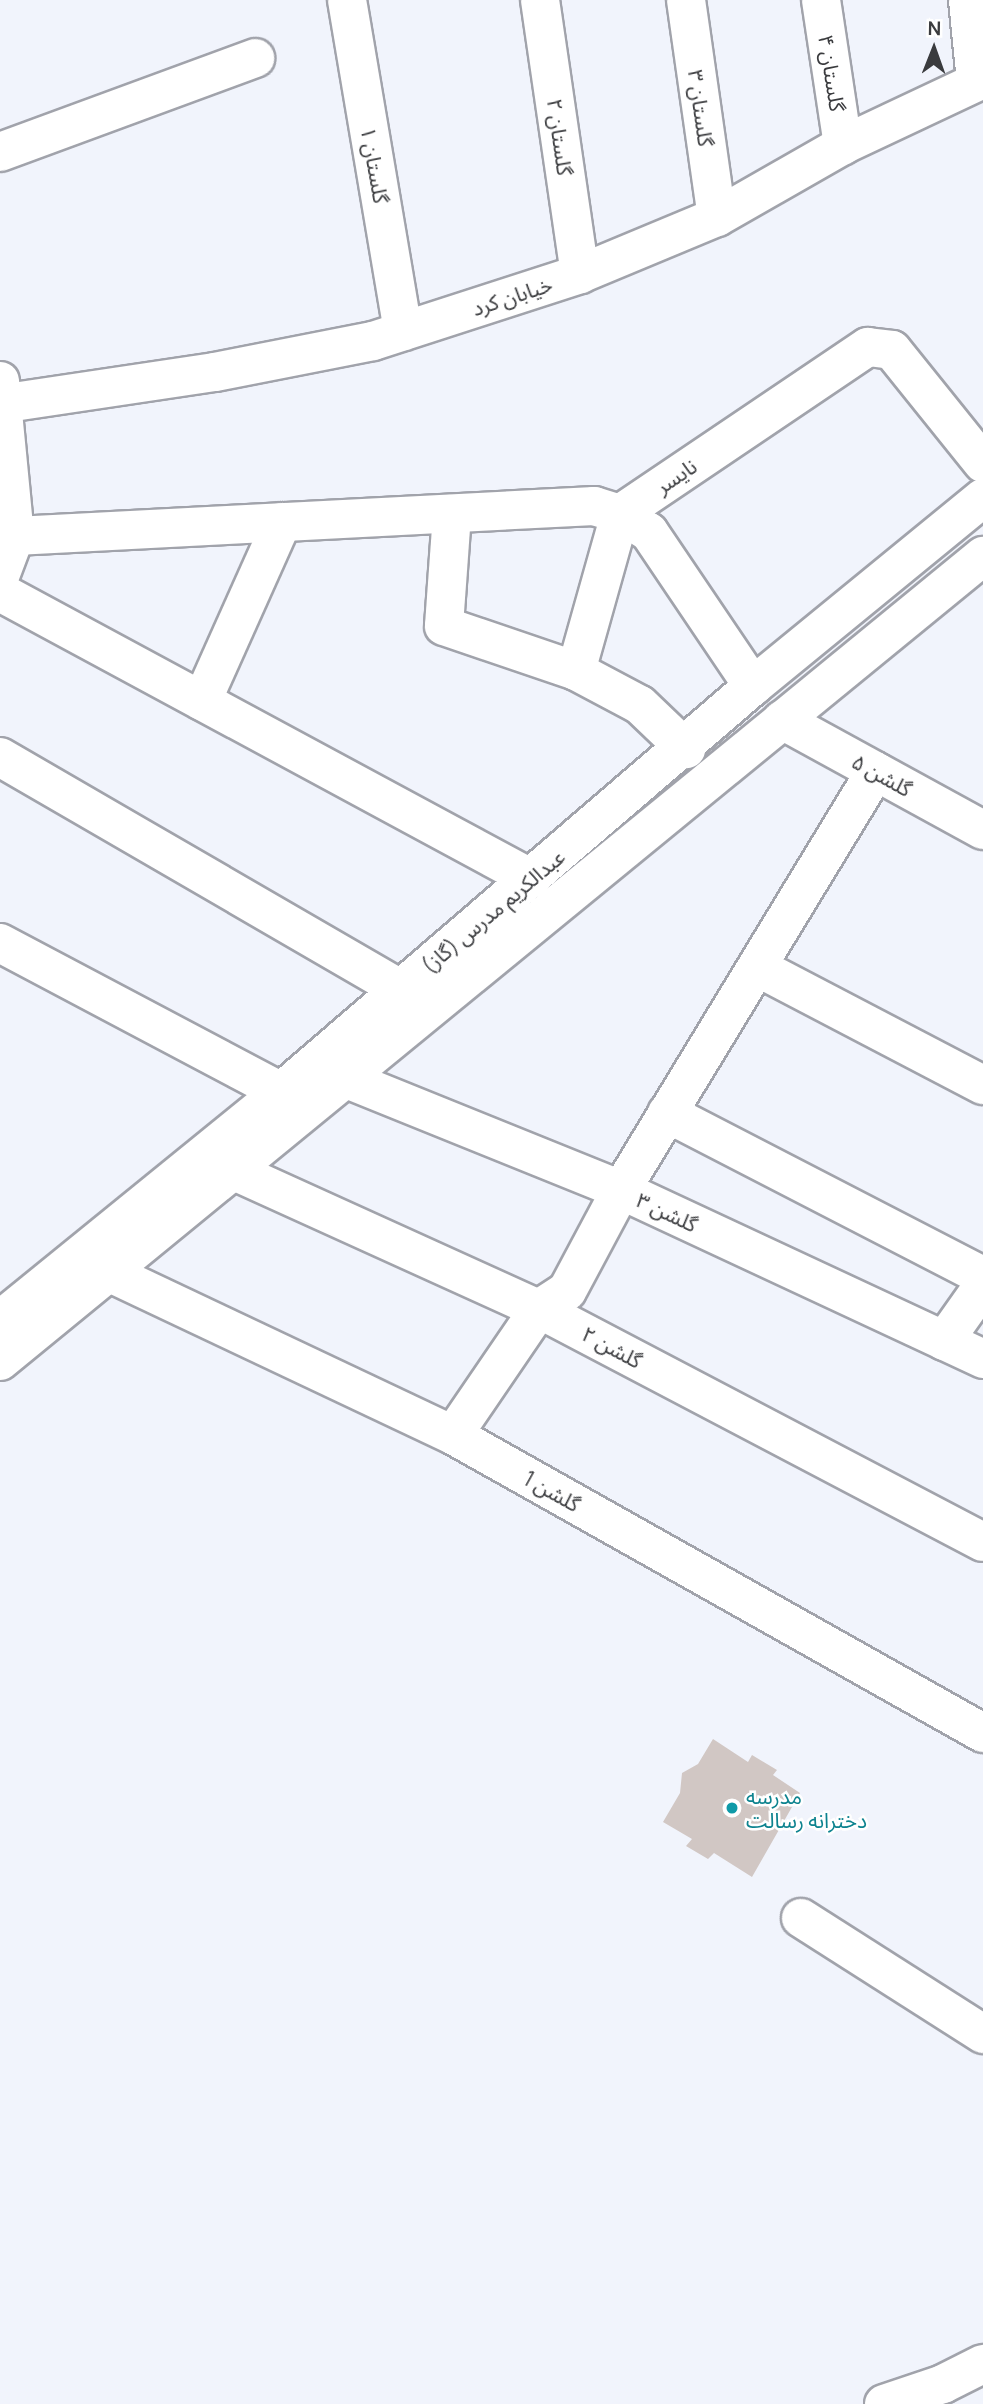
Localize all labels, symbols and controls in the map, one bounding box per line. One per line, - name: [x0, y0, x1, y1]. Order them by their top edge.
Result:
- north arrow: [899, 14, 969, 84]
- text: N: [927, 15, 941, 41]
- street label: گلستان ۴: [814, 33, 850, 113]
- street label: گلستان ۳: [683, 68, 719, 148]
- street label: گلستان ۲: [542, 97, 578, 177]
- street label: گلستان ۱: [356, 125, 394, 205]
- street label: خیابان کرد: [469, 271, 555, 321]
- street label: نایسر: [651, 453, 701, 499]
- street label: گلشن ۵: [848, 748, 916, 802]
- street label: عبدالکریم مدرس (گاز): [416, 844, 570, 978]
- street label: گلشن ۳: [633, 1187, 701, 1237]
- street label: گلشن ۲: [578, 1321, 646, 1373]
- street label: گلشن 1: [519, 1465, 585, 1517]
- place label: مدرسه دخترانه رسالت: [746, 1783, 867, 1833]
- marker: مدرسه دخترانه رسالت: [724, 1800, 740, 1816]

